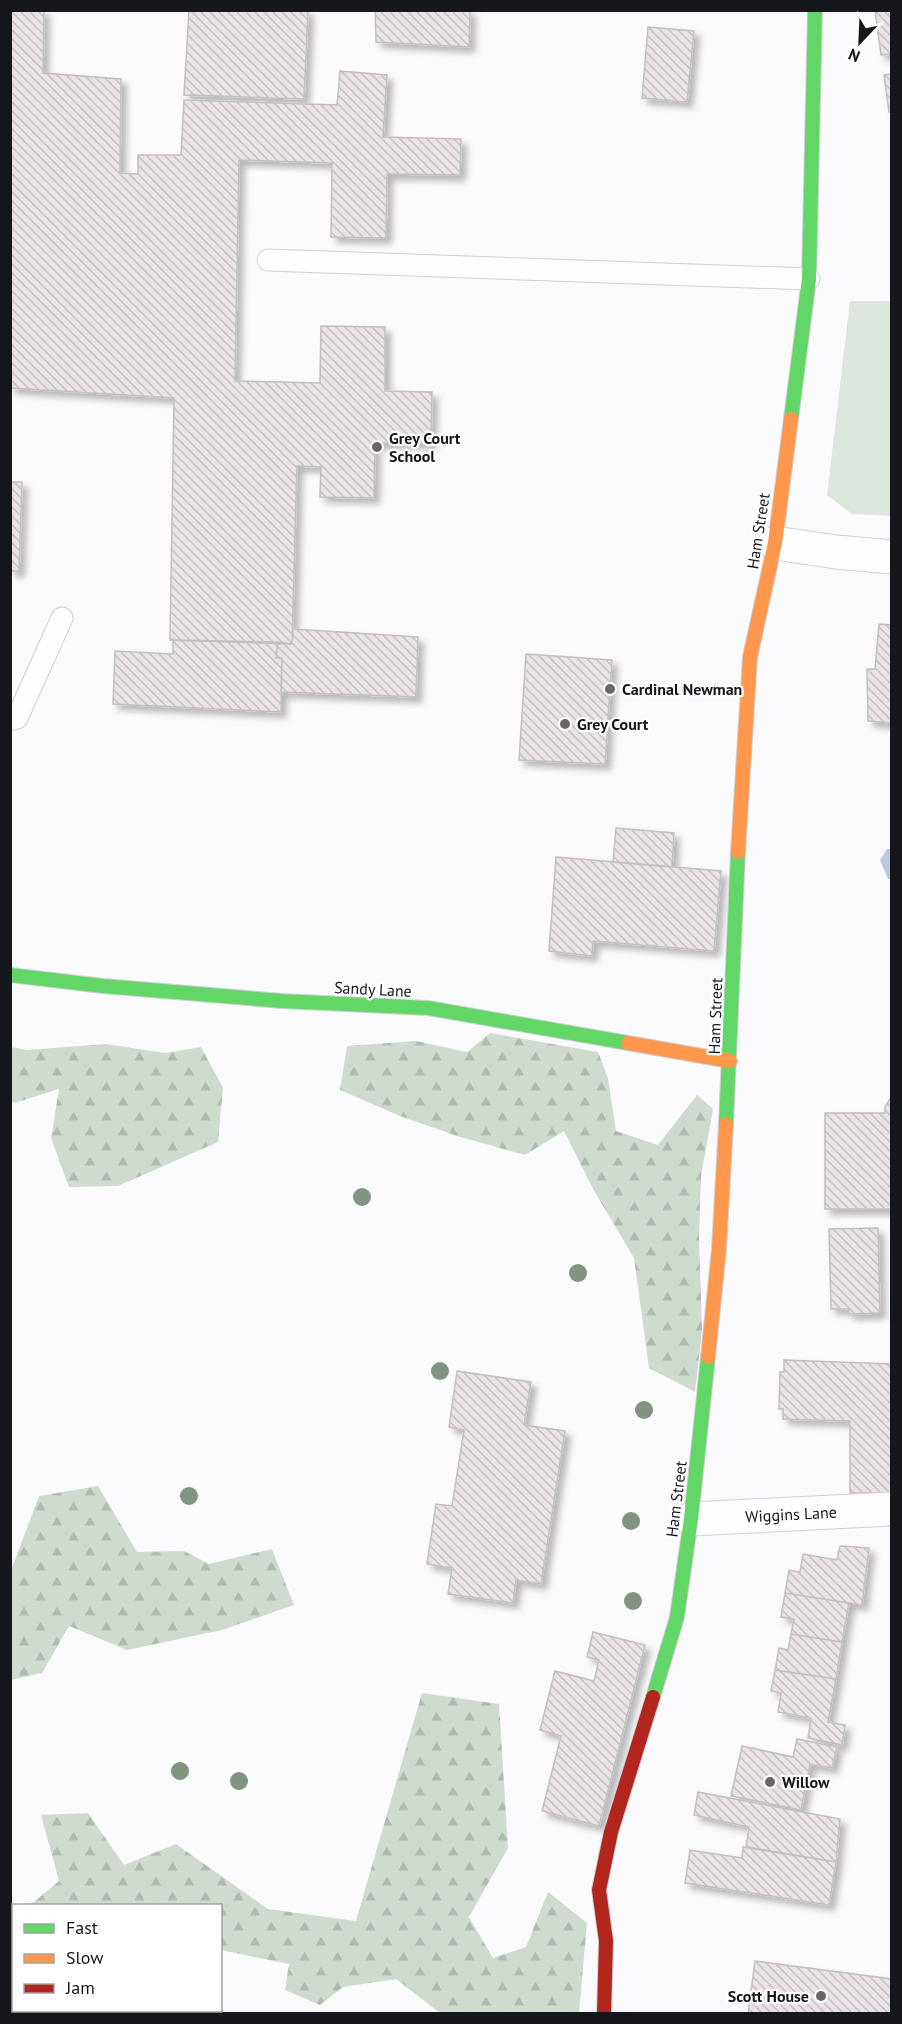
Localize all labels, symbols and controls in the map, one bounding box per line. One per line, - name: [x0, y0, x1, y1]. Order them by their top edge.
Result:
- north arrow: [830, 12, 890, 72]
- text: N: [845, 45, 863, 67]
- place label: Grey Court School: [389, 428, 461, 466]
- marker: Grey Court School: [370, 440, 384, 454]
- street label: Ham Street: [742, 491, 774, 571]
- place label: Cardinal Newman: [622, 679, 742, 699]
- marker: Cardinal Newman: [603, 682, 617, 696]
- place label: Grey Court: [577, 714, 649, 734]
- marker: Grey Court: [558, 717, 572, 731]
- street label: Sandy Lane: [334, 977, 412, 1001]
- street label: Ham Street: [704, 977, 726, 1055]
- street label: Ham Street: [661, 1459, 691, 1538]
- street label: Wiggins Lane: [745, 1502, 837, 1526]
- place label: Willow: [782, 1772, 830, 1792]
- marker: Willow: [763, 1775, 777, 1789]
- legend: [12, 1904, 222, 2012]
- text: Fast: [66, 1916, 98, 1939]
- text: Slow: [66, 1946, 104, 1969]
- text: Jam: [65, 1976, 95, 1999]
- place label: Scott House: [728, 1986, 809, 2006]
- marker: Scott House: [814, 1989, 828, 2003]

